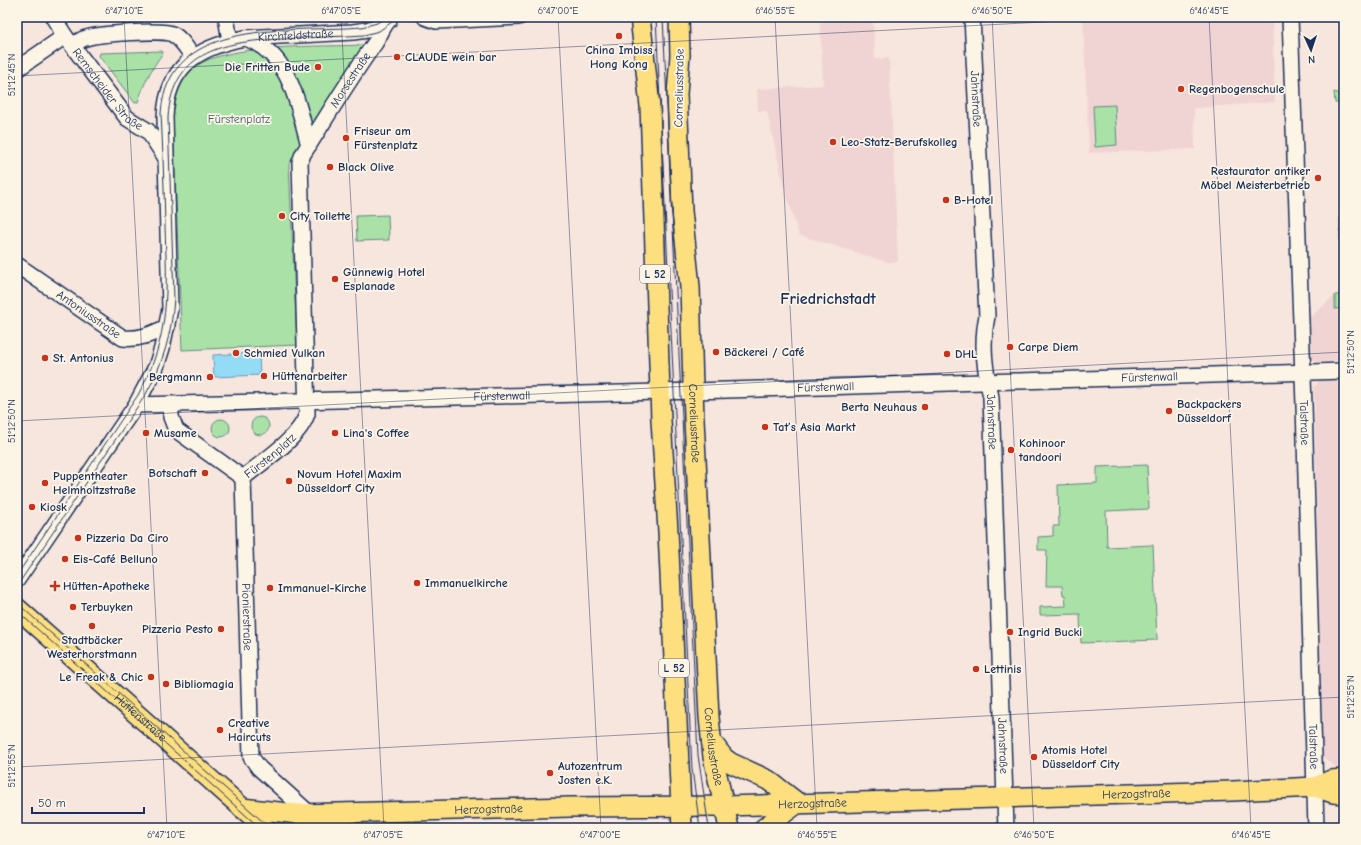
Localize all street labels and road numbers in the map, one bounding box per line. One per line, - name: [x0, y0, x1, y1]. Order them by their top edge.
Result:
- street label: Kirchfeldstraße: [257, 26, 334, 44]
- street label: Remscheider Straße: [70, 45, 145, 133]
- street label: Corneliusstraße: [671, 48, 687, 128]
- street label: Morsestraße: [327, 49, 373, 110]
- street label: Jahnstraße: [968, 70, 985, 127]
- road number: L 52: [640, 265, 670, 283]
- street label: Antoniusstraße: [54, 287, 124, 341]
- street label: Fürstenwall: [1121, 369, 1178, 385]
- street label: Fürstenwall: [797, 379, 854, 395]
- street label: Corneliusstraße: [686, 383, 703, 463]
- street label: Fürstenwall: [473, 388, 531, 404]
- street label: Jahnstraße: [983, 392, 1000, 450]
- street label: Talstraße: [1297, 400, 1312, 446]
- street label: Fürstenplatz: [241, 430, 299, 481]
- street label: Pionierstraße: [239, 583, 255, 651]
- road number: L 52: [659, 659, 689, 677]
- street label: Hüttenstraße: [111, 691, 170, 744]
- street label: Corneliusstraße: [702, 707, 726, 787]
- street label: Jahnstraße: [995, 717, 1011, 774]
- street label: Talstraße: [1306, 724, 1321, 770]
- street label: Herzogstraße: [1102, 786, 1171, 802]
- street label: Herzogstraße: [778, 795, 847, 811]
- street label: Herzogstraße: [454, 801, 523, 817]

